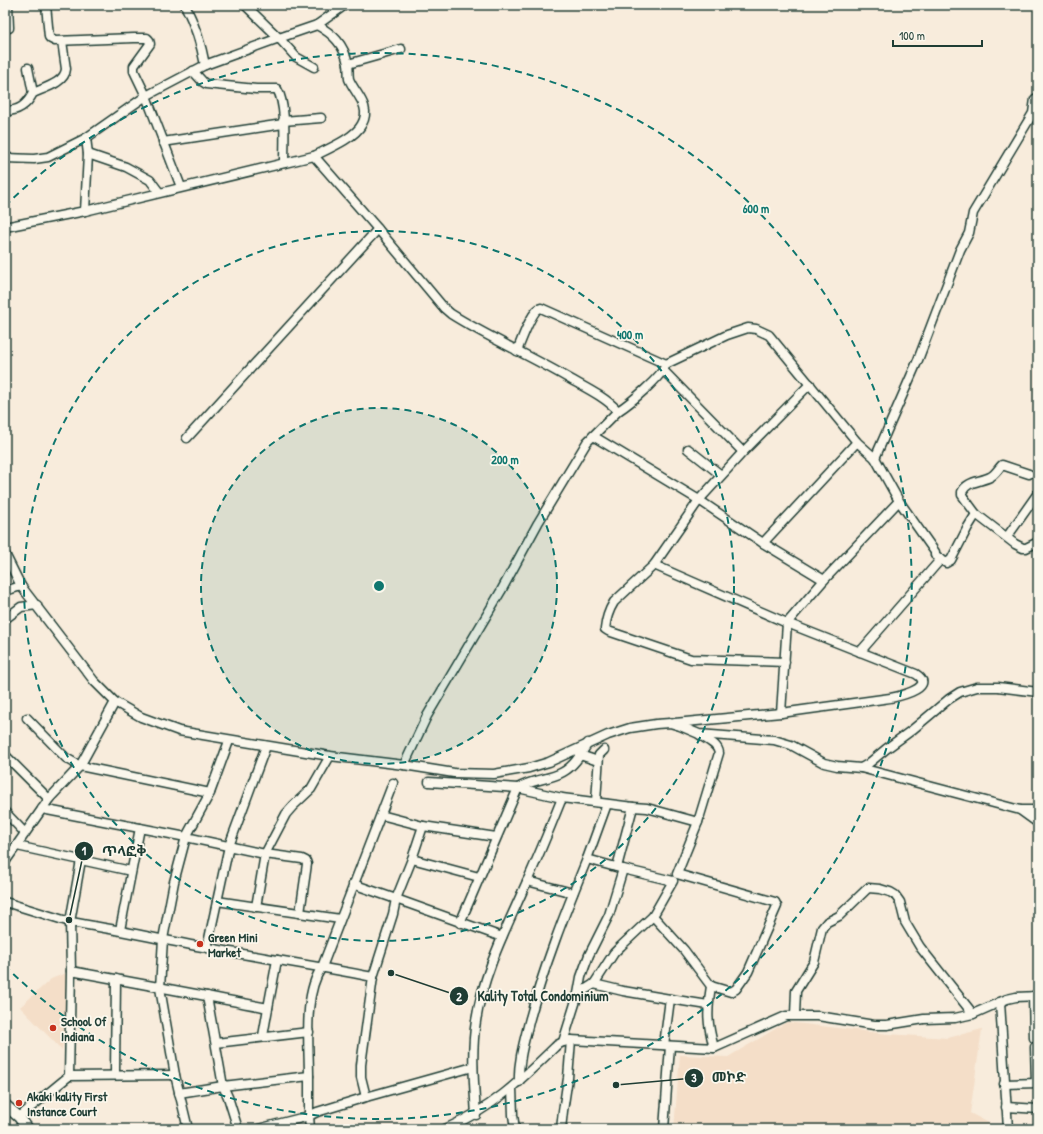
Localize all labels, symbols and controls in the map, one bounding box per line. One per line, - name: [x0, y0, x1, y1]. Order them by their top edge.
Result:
- scale bar: [893, 22, 982, 48]
- text: 100 m: [899, 27, 925, 44]
- text: 600 m: [743, 200, 769, 217]
- text: 400 m: [617, 326, 643, 343]
- text: 200 m: [491, 451, 519, 468]
- centre of rings: [372, 579, 386, 593]
- callout: ጥላፎቅ: [74, 838, 154, 864]
- text: ጥላፎቅ: [102, 841, 147, 860]
- text: 1: [82, 842, 87, 859]
- place label: Green Mini Market: [208, 928, 258, 961]
- marker: Green Mini Market: [195, 939, 205, 949]
- callout: Kality Total Condominium: [449, 983, 616, 1009]
- text: Kality Total Condominium: [477, 986, 609, 1007]
- text: 2: [456, 988, 462, 1005]
- place label: School Of Indiana: [61, 1012, 107, 1045]
- marker: School Of Indiana: [48, 1023, 58, 1033]
- callout: መኮድ: [684, 1065, 754, 1091]
- text: መኮድ: [712, 1067, 746, 1086]
- text: 3: [691, 1069, 697, 1086]
- place label: Akaki kality First Instance Court: [27, 1087, 108, 1120]
- marker: Akaki kality First Instance Court: [14, 1098, 24, 1108]

